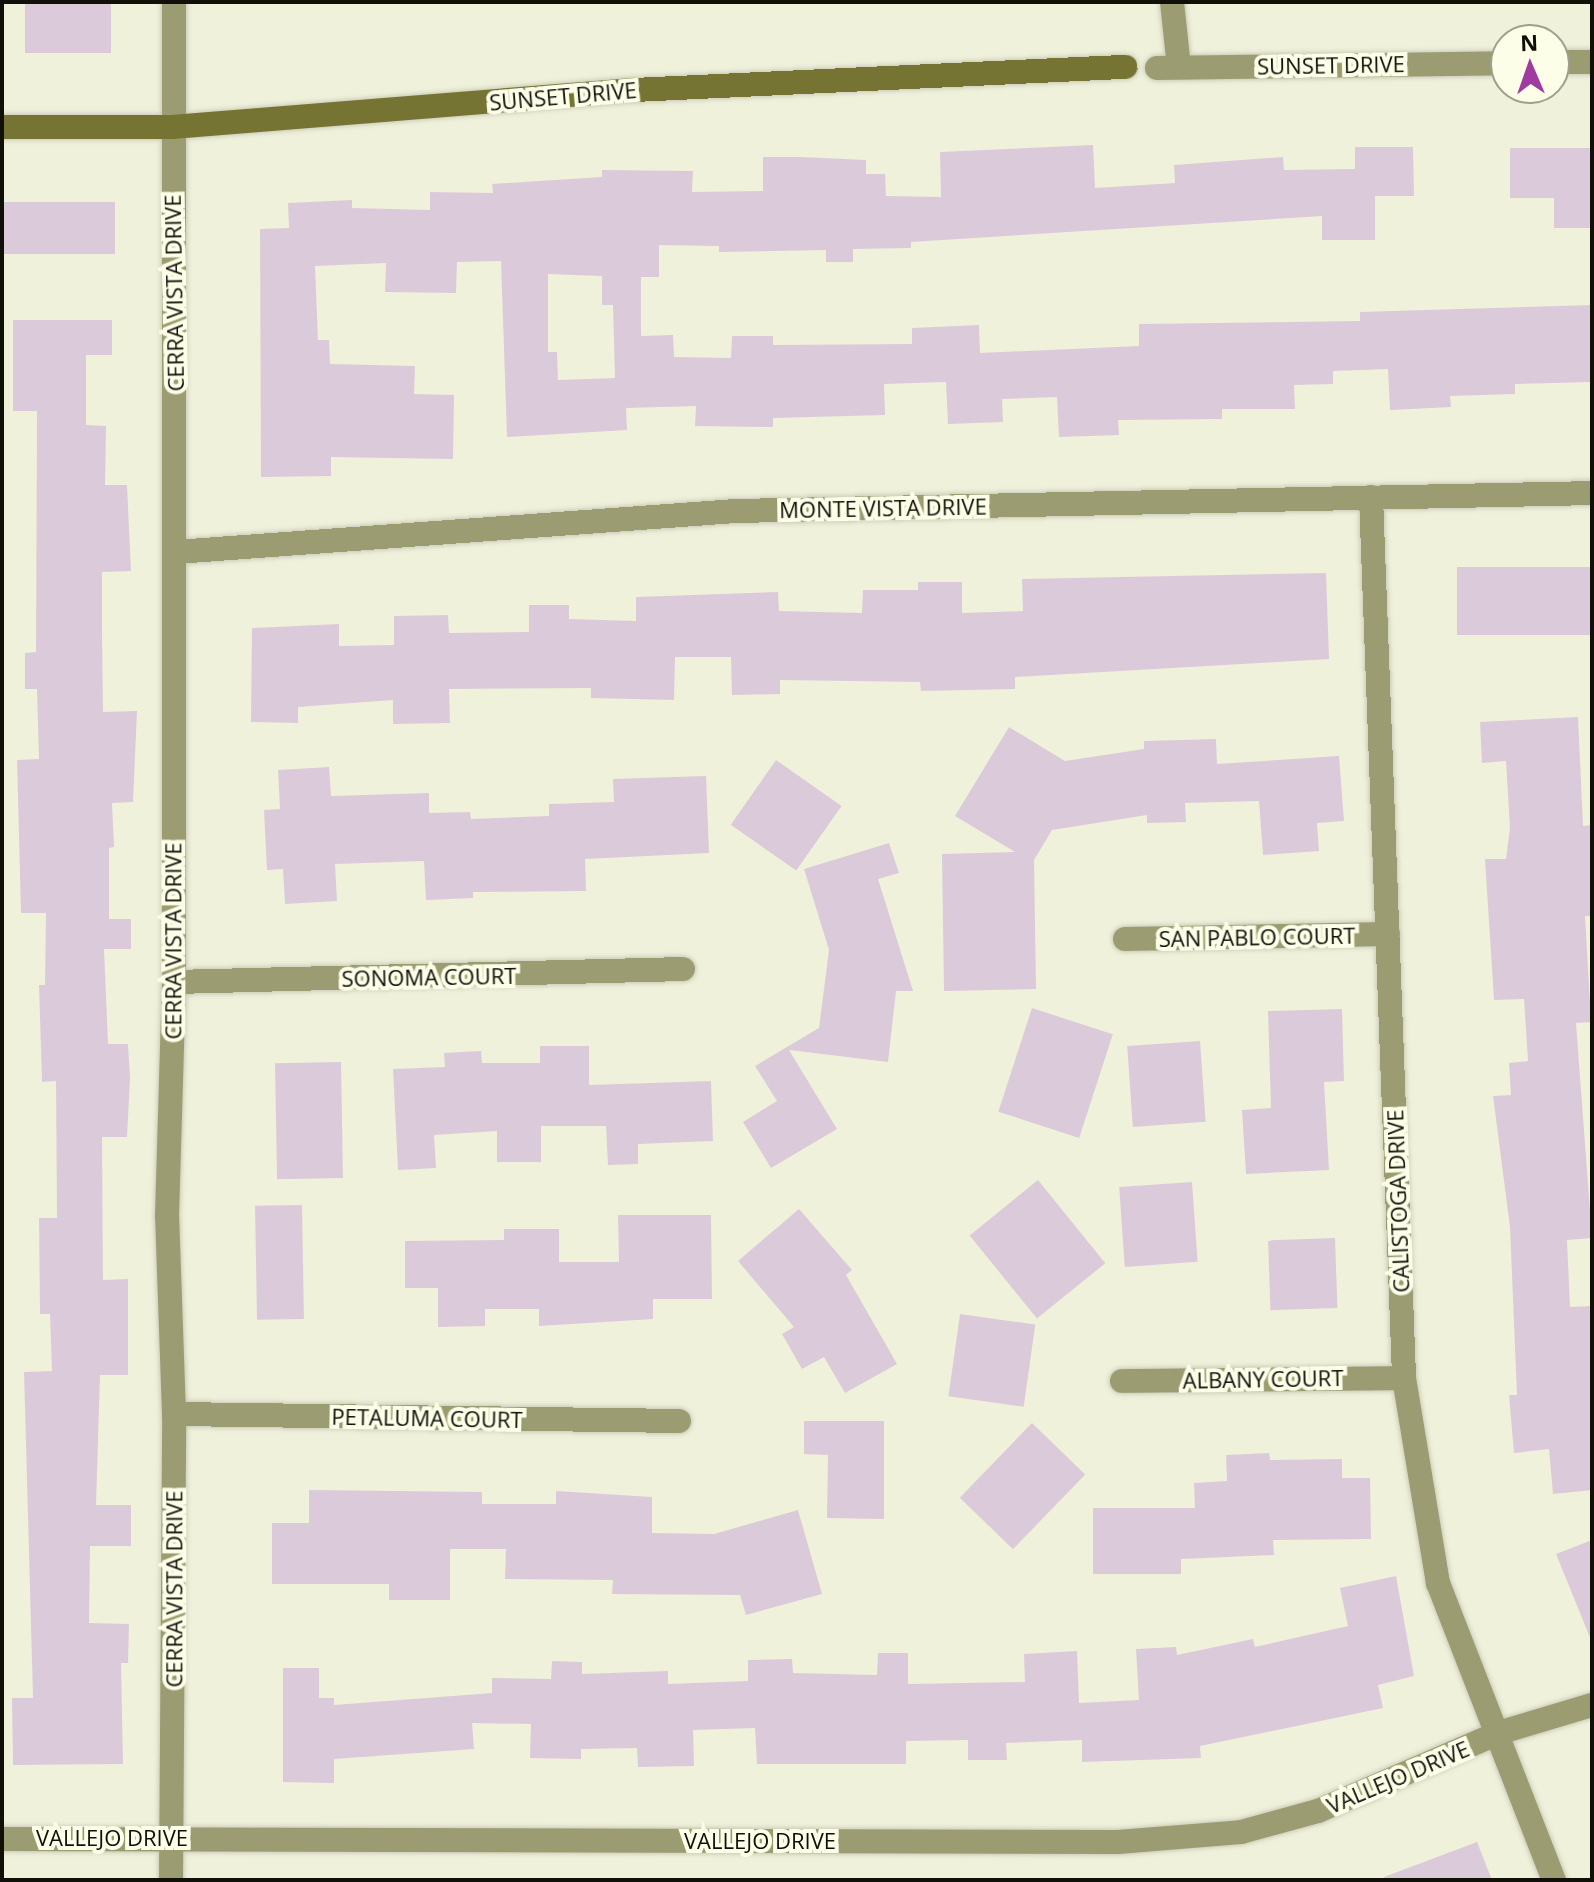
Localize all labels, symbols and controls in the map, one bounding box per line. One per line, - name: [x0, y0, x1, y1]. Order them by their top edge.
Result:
- north arrow: [1490, 24, 1570, 104]
- text: N: [1520, 27, 1539, 57]
- street label: SUNSET DRIVE: [1257, 51, 1405, 79]
- street label: SUNSET DRIVE: [488, 76, 638, 116]
- street label: CERRA VISTA DRIVE: [159, 194, 189, 392]
- street label: MONTE VISTA DRIVE: [779, 493, 987, 523]
- street label: CERRA VISTA DRIVE: [160, 843, 186, 1039]
- street label: SAN PABLO COURT: [1158, 922, 1356, 952]
- street label: SONOMA COURT: [341, 962, 517, 992]
- street label: CALISTOGA DRIVE: [1382, 1109, 1414, 1293]
- street label: ALBANY COURT: [1182, 1364, 1344, 1394]
- street label: PETALUMA COURT: [331, 1403, 523, 1433]
- street label: CERRA VISTA DRIVE: [161, 1491, 187, 1687]
- street label: VALLEJO DRIVE: [1323, 1735, 1473, 1819]
- street label: VALLEJO DRIVE: [36, 1825, 188, 1851]
- street label: VALLEJO DRIVE: [684, 1828, 836, 1854]

